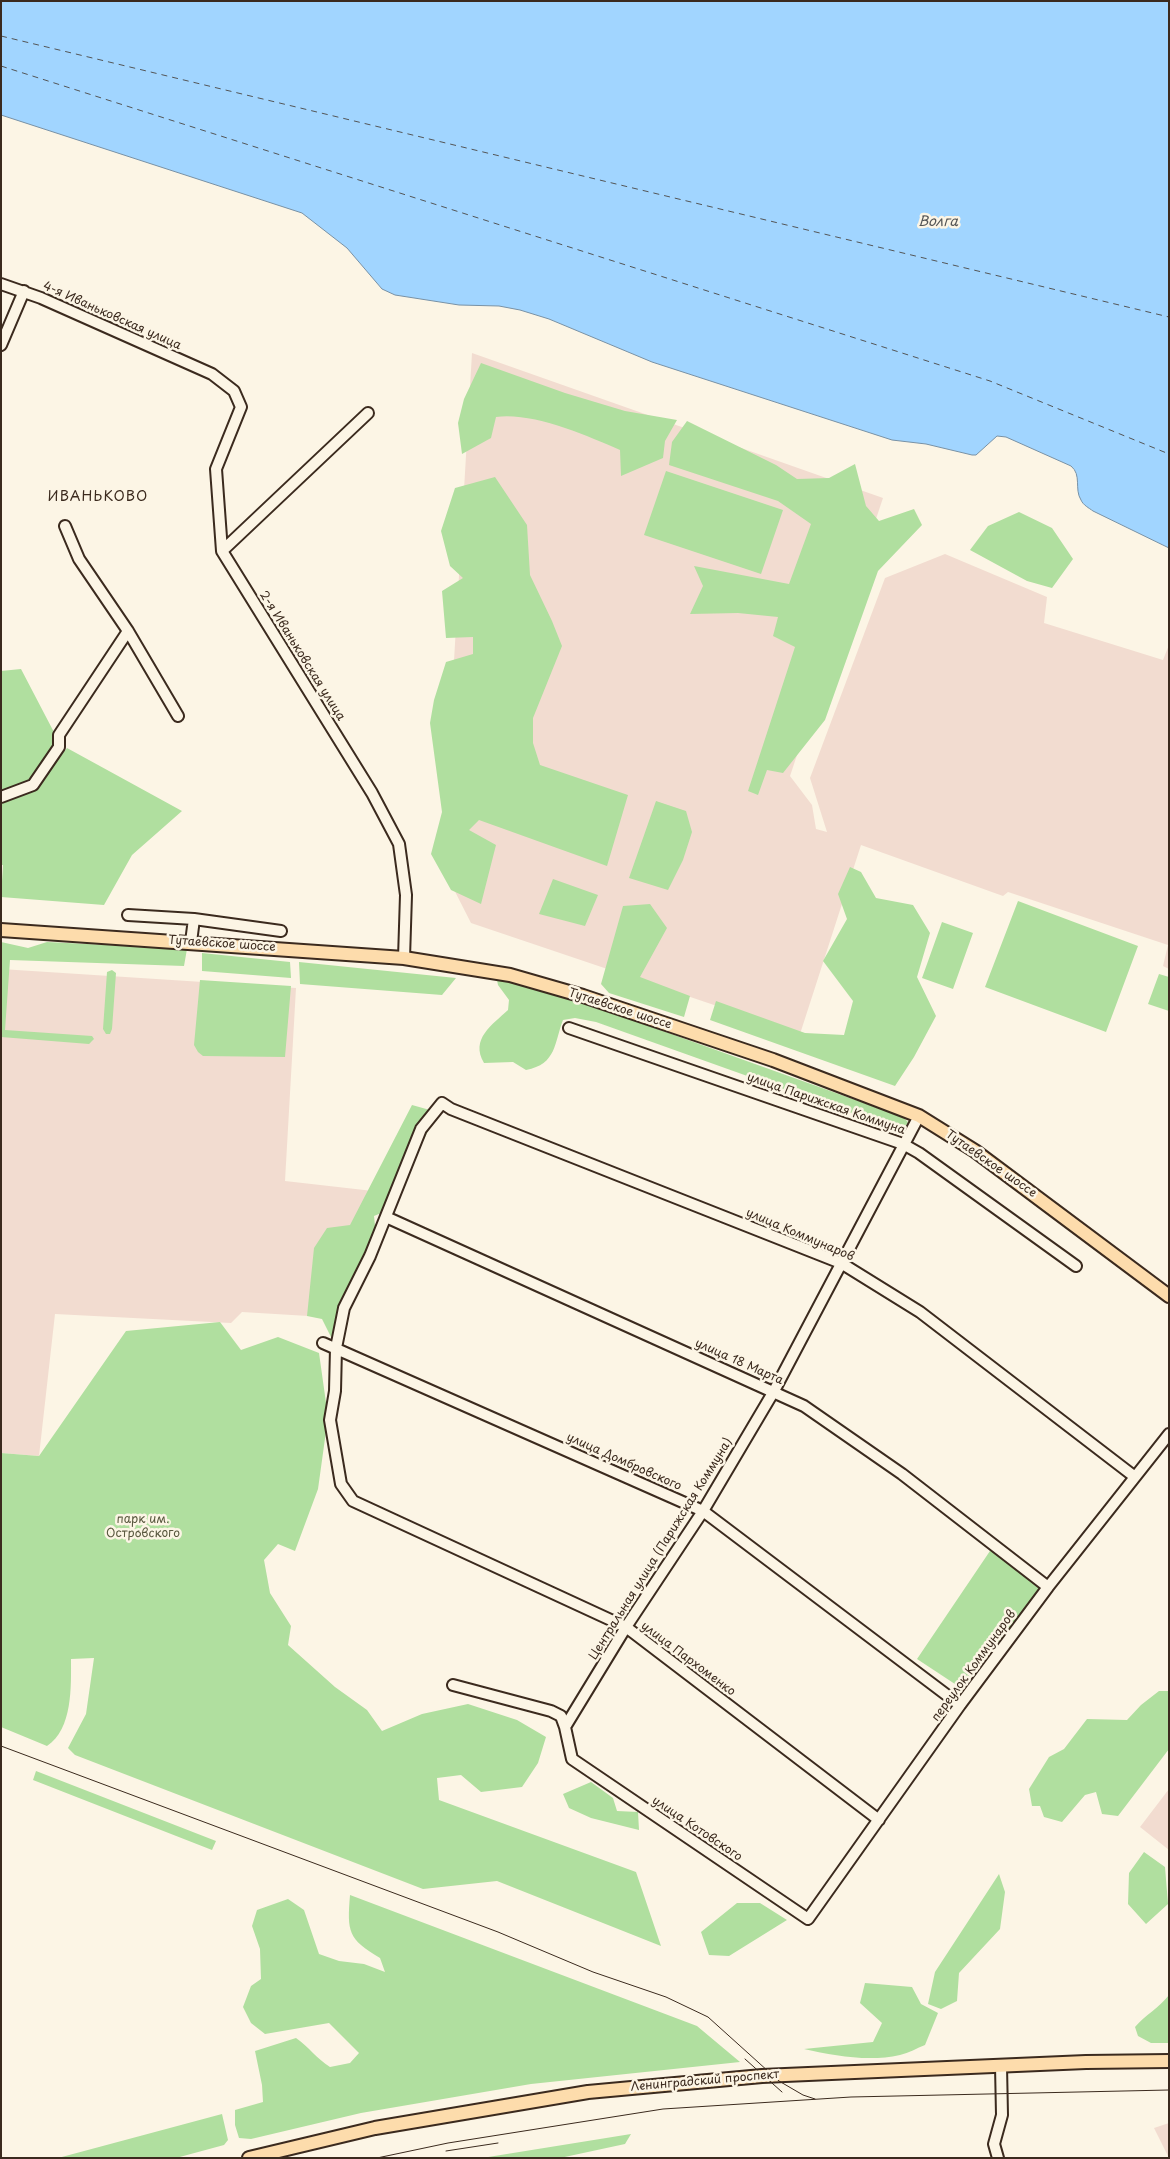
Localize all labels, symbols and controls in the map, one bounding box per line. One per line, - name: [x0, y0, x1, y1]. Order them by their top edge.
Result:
- water label: Волга: [918, 214, 958, 230]
- street label: 4-я Иваньковская улица: [41, 279, 183, 353]
- district label: ИВАНЬКОВО: [46, 489, 150, 505]
- street label: 2-я Иваньковская улица: [256, 588, 348, 724]
- street label: Тутаевское шоссе: [168, 933, 276, 955]
- street label: Тутаевское шоссе: [567, 986, 673, 1032]
- street label: улица Парижская Коммуна: [745, 1070, 907, 1138]
- street label: Тутаевское шоссе: [943, 1127, 1039, 1201]
- street label: улица Коммунаров: [744, 1206, 856, 1264]
- street label: улица 18 Марта: [693, 1336, 785, 1388]
- street label: улица Домбровского: [564, 1430, 684, 1494]
- street label: Центральная улица (Парижская Коммуна): [586, 1436, 736, 1662]
- park label: парк им. Островского: [106, 1513, 180, 1541]
- street label: переулок Коммунаров: [929, 1608, 1019, 1724]
- street label: улица Пархоменко: [638, 1619, 738, 1699]
- street label: улица Котовского: [649, 1793, 745, 1865]
- street label: Ленинградский проспект: [630, 2067, 780, 2095]

